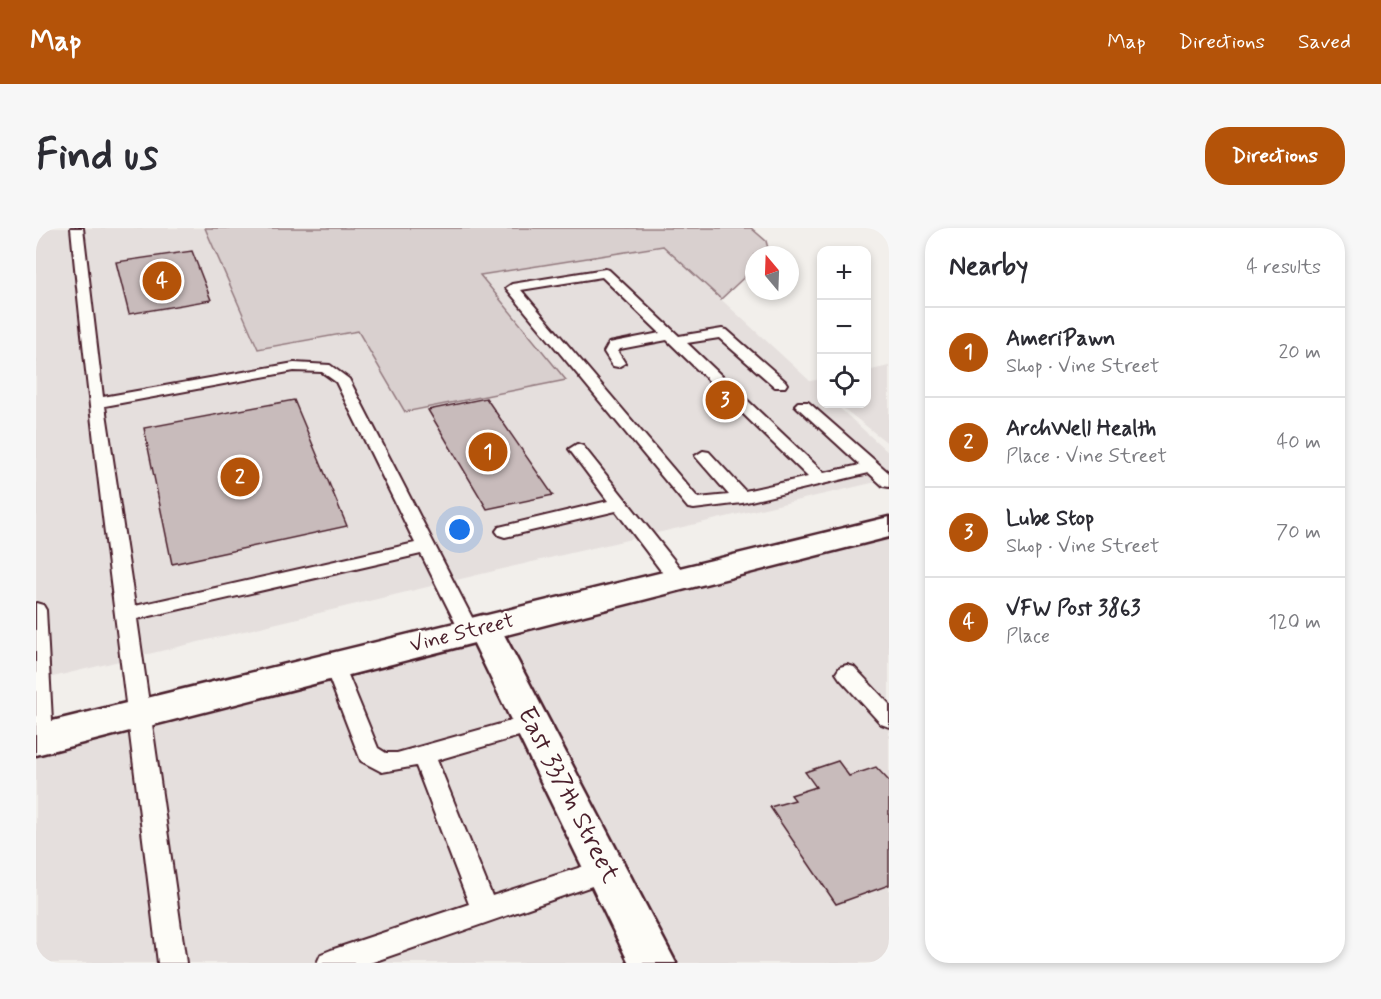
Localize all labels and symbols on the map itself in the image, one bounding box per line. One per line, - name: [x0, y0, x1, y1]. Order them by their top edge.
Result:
- north arrow: [745, 246, 799, 300]
- pin: 4: [142, 259, 182, 304]
- pin: 3: [706, 378, 744, 423]
- pin: 1: [468, 430, 508, 474]
- pin: 2: [220, 454, 260, 500]
- your location: [445, 515, 474, 544]
- street label: Vine Street: [407, 607, 517, 659]
- street label: East 337th Street: [509, 701, 627, 889]

